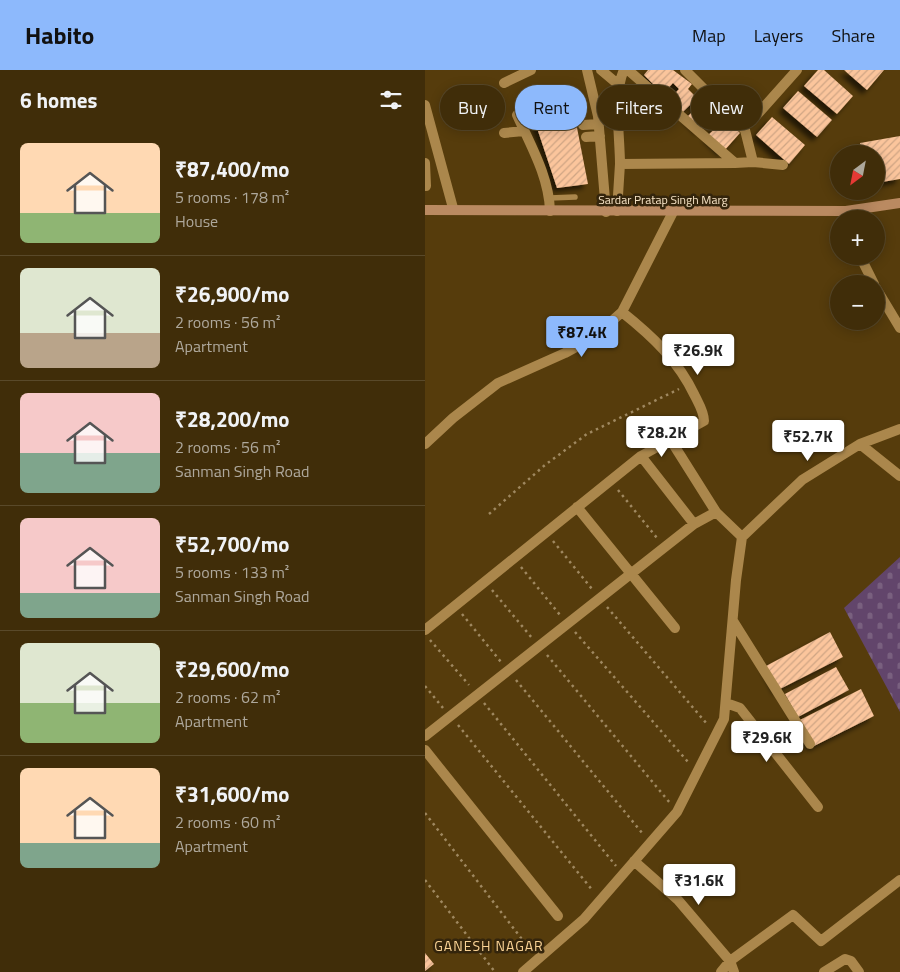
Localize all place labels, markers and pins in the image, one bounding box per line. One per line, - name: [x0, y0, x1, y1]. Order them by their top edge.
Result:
- pin: ₹87.4K: [541, 316, 623, 358]
- pin: ₹26.9K: [657, 334, 739, 376]
- pin: ₹28.2K: [621, 416, 703, 458]
- pin: ₹52.7K: [767, 420, 849, 462]
- pin: ₹29.6K: [726, 720, 808, 763]
- pin: ₹31.6K: [658, 864, 740, 906]

